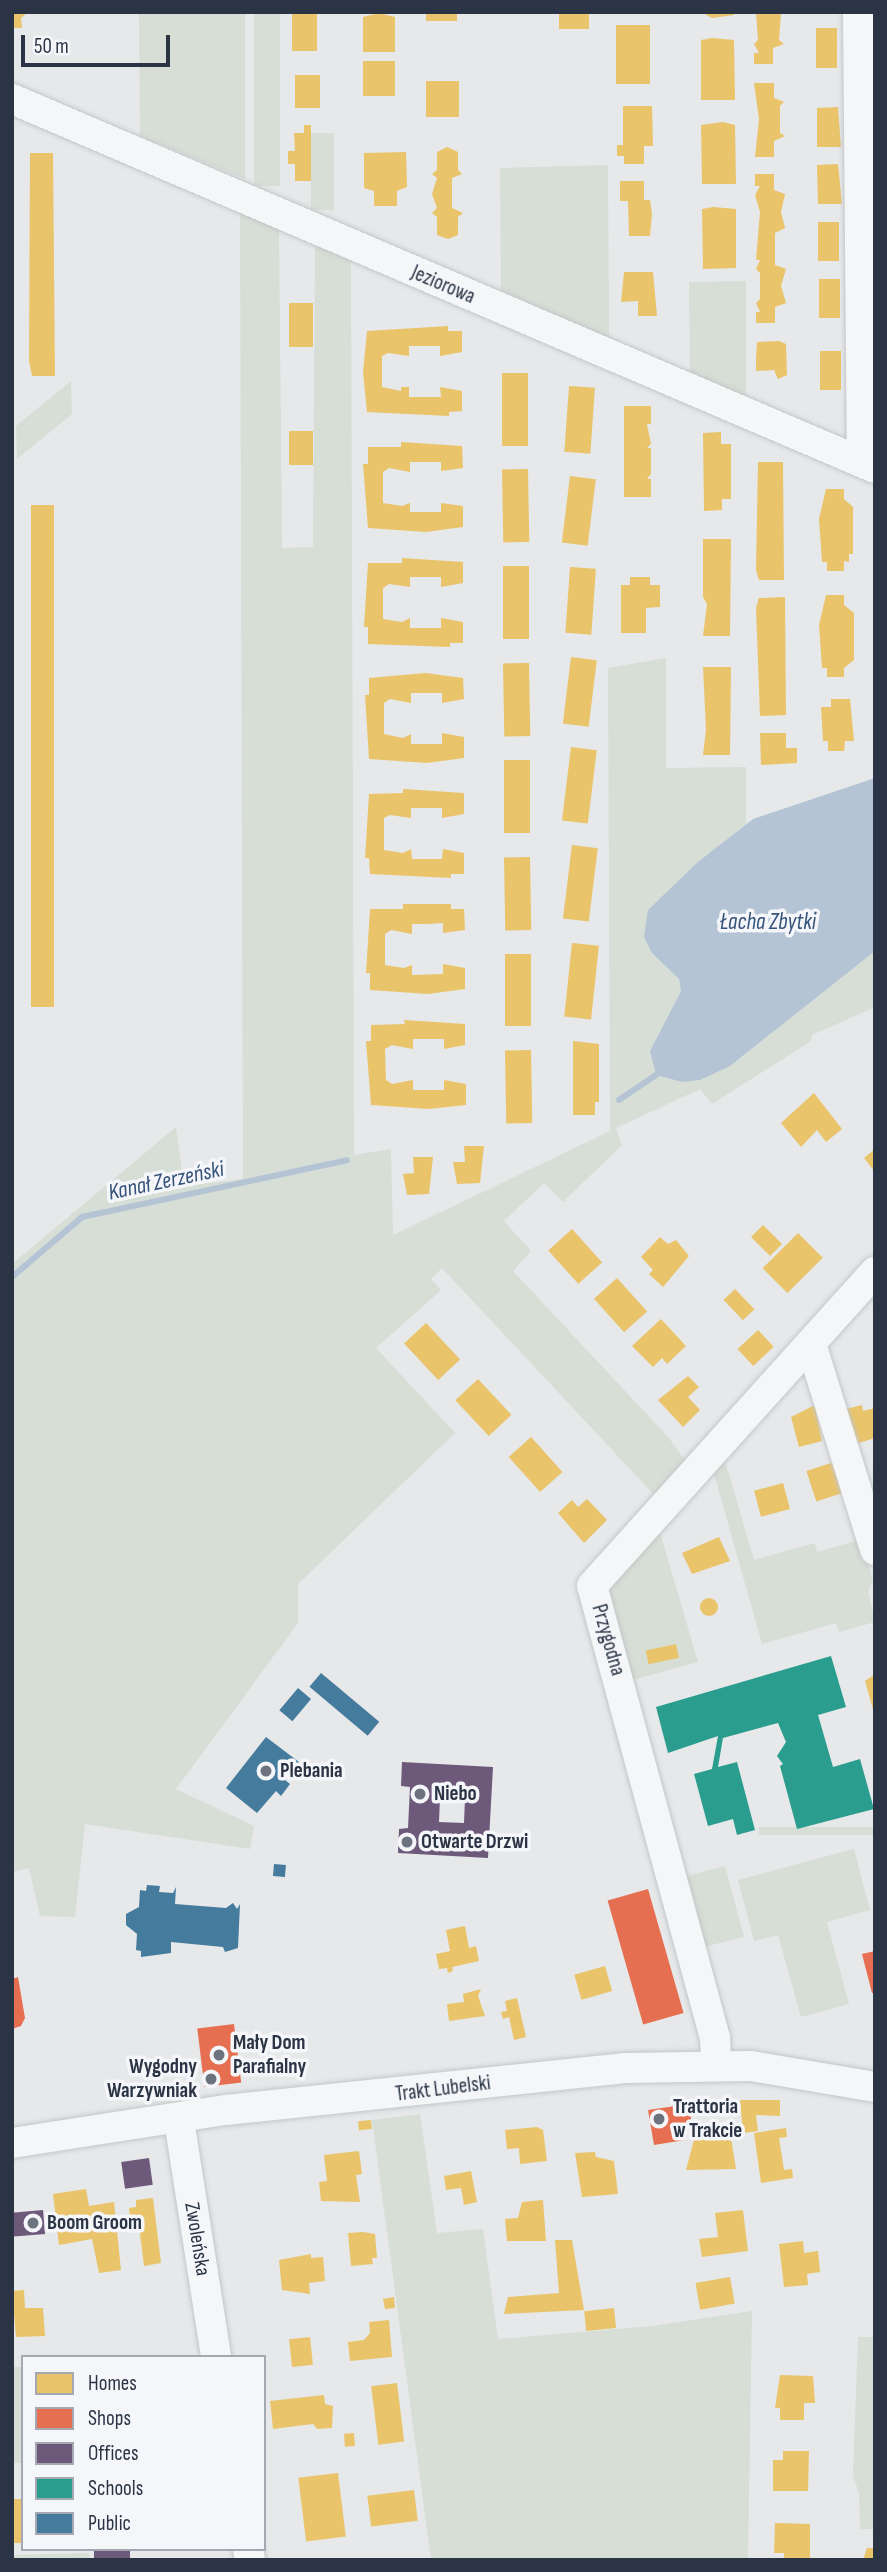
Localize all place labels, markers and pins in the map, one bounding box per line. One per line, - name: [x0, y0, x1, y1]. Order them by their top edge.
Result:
- place label: Plebania: [280, 1758, 343, 1784]
- marker: Plebania: [258, 1763, 274, 1779]
- place label: Niebo: [434, 1781, 477, 1807]
- marker: Niebo: [412, 1786, 428, 1802]
- place label: Otwarte Drzwi: [421, 1829, 528, 1855]
- marker: Otwarte Drzwi: [399, 1834, 415, 1850]
- place label: Mały Dom Parafialny: [233, 2030, 306, 2080]
- marker: Mały Dom Parafialny: [211, 2047, 227, 2063]
- place label: Wygodny Warzywniak: [107, 2054, 197, 2104]
- marker: Wygodny Warzywniak: [203, 2071, 219, 2087]
- place label: Trattoria w Trakcie: [673, 2094, 742, 2144]
- marker: Trattoria w Trakcie: [651, 2111, 667, 2127]
- place label: Boom Groom: [47, 2210, 142, 2236]
- marker: Boom Groom: [25, 2215, 41, 2231]

